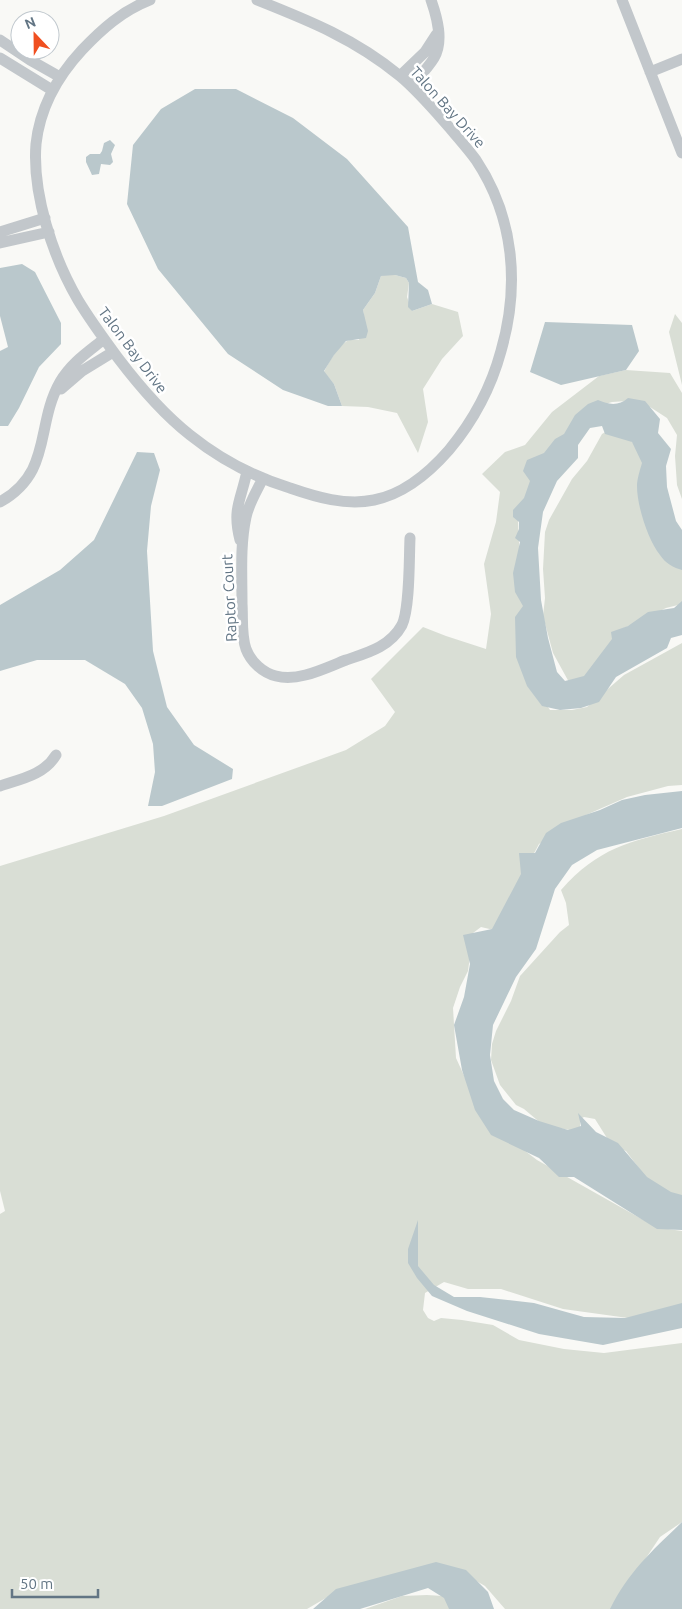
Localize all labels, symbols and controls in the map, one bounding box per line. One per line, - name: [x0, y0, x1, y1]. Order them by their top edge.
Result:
- north arrow: [10, 10, 60, 60]
- text: N: [22, 14, 38, 32]
- street label: Talon Bay Drive: [407, 63, 489, 151]
- street label: Talon Bay Drive: [95, 304, 171, 396]
- street label: Raptor Court: [218, 554, 240, 642]
- scale bar: [12, 1566, 99, 1598]
- text: 50 m: [20, 1575, 53, 1592]

